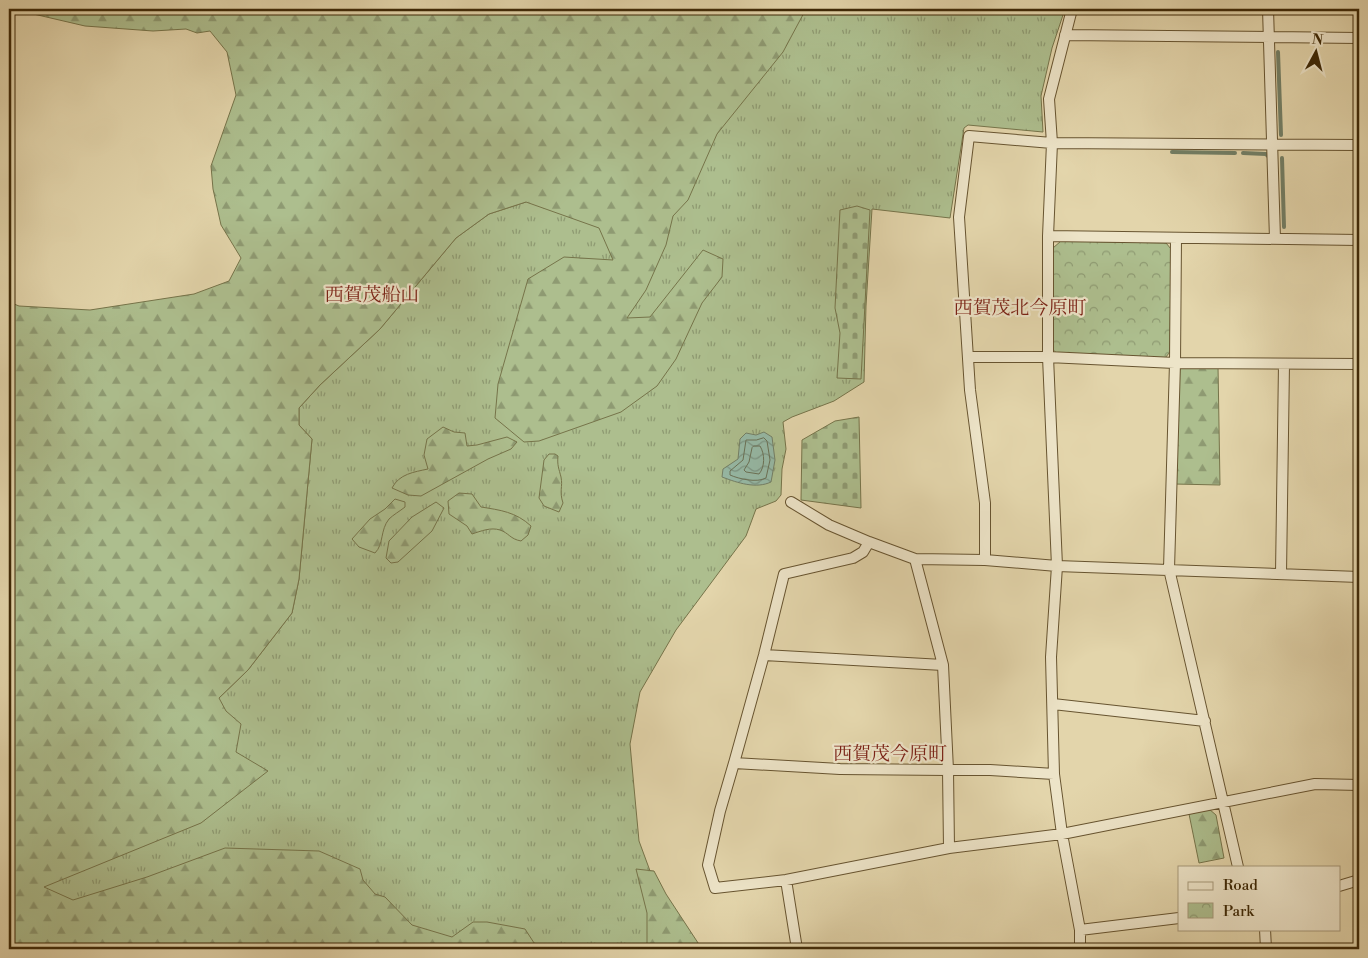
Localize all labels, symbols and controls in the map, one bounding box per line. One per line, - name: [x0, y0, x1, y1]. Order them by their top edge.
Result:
- north arrow: [1290, 28, 1340, 78]
- text: N: [1311, 30, 1324, 50]
- district label: 西賀茂船山: [324, 283, 420, 307]
- district label: 西賀茂北今原町: [953, 296, 1087, 320]
- district label: 西賀茂今原町: [833, 742, 947, 766]
- legend: [1178, 866, 1340, 930]
- text: Road: [1223, 876, 1258, 895]
- text: Park: [1223, 902, 1255, 921]

